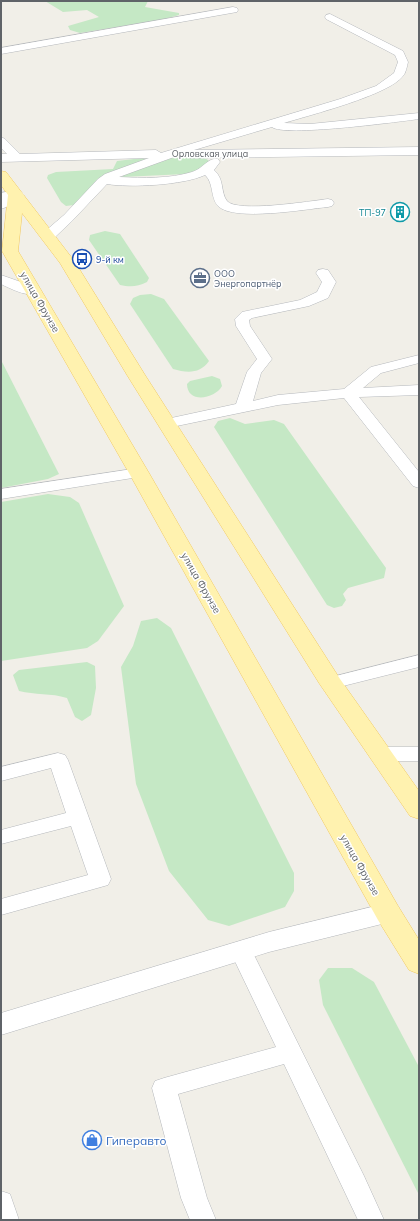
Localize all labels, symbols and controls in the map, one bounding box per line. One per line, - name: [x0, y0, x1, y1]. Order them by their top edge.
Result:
- street label: Орловская улица: [172, 148, 248, 160]
- building icon: ТП-97: [389, 201, 411, 223]
- place label: ТП-97: [359, 207, 386, 218]
- bus stop icon: 9-й км: [71, 248, 93, 270]
- place label: 9-й км: [96, 254, 124, 265]
- office icon: ООО Энергопартнёр: [189, 267, 211, 289]
- place label: ООО Энергопартнёр: [214, 268, 282, 289]
- street label: улица Фрунзе: [17, 269, 63, 335]
- street label: улица Фрунзе: [178, 550, 224, 616]
- street label: улица Фрунзе: [337, 832, 383, 898]
- shop icon: Гиперавто: [81, 1129, 103, 1151]
- place label: Гиперавто: [106, 1133, 167, 1148]

